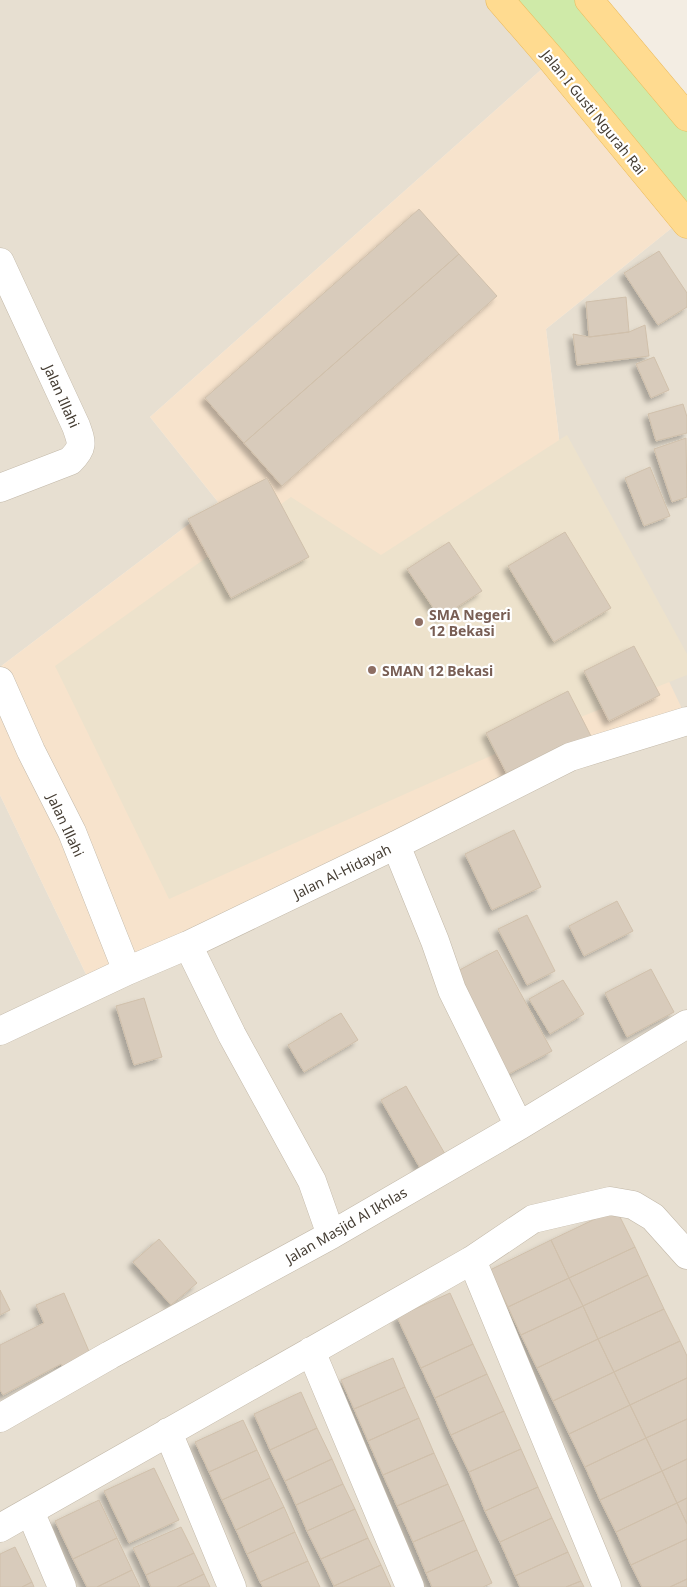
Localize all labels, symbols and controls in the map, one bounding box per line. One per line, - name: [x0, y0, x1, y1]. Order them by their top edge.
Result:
- street label: Jalan I Gusti Ngurah Rai: [536, 44, 650, 178]
- street label: Jalan Illahi: [39, 359, 84, 431]
- place label: SMA Negeri 12 Bekasi: [429, 605, 511, 640]
- marker: SMA Negeri 12 Bekasi: [413, 616, 425, 628]
- place label: SMAN 12 Bekasi: [382, 661, 493, 680]
- marker: SMAN 12 Bekasi: [366, 664, 378, 676]
- street label: Jalan Illahi: [42, 789, 89, 860]
- street label: Jalan Al-Hidayah: [288, 839, 394, 904]
- street label: Jalan Masjid Al Ikhlas: [280, 1182, 410, 1269]

